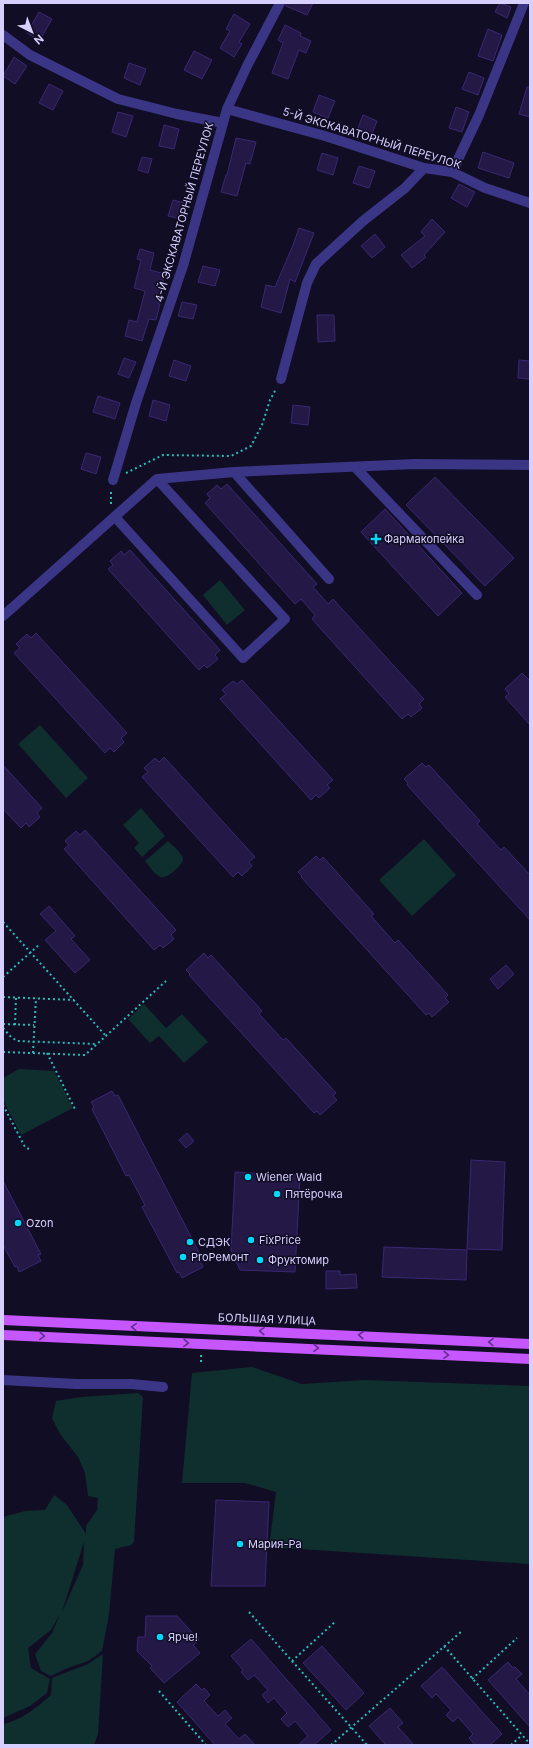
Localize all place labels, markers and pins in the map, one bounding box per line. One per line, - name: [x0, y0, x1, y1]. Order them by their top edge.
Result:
- place label: Фармакопейка: [384, 532, 465, 546]
- marker: Фармакопейка: [371, 534, 381, 544]
- place label: Wiener Wald: [256, 1170, 322, 1184]
- marker: Wiener Wald: [243, 1172, 253, 1182]
- place label: Пятёрочка: [285, 1187, 343, 1201]
- marker: Пятёрочка: [272, 1189, 282, 1199]
- place label: Ozon: [26, 1216, 53, 1230]
- marker: Ozon: [13, 1218, 23, 1228]
- place label: FixPrice: [259, 1233, 301, 1247]
- place label: СДЭК: [198, 1235, 231, 1249]
- marker: FixPrice: [246, 1235, 256, 1245]
- marker: СДЭК: [185, 1237, 195, 1247]
- place label: ProРемонт: [191, 1250, 250, 1264]
- marker: ProРемонт: [178, 1252, 188, 1262]
- place label: Фруктомир: [268, 1253, 329, 1267]
- marker: Фруктомир: [255, 1255, 265, 1265]
- place label: Мария-Ра: [248, 1537, 302, 1551]
- marker: Мария-Ра: [235, 1539, 245, 1549]
- place label: Ярче!: [168, 1630, 198, 1644]
- marker: Ярче!: [155, 1632, 165, 1642]

